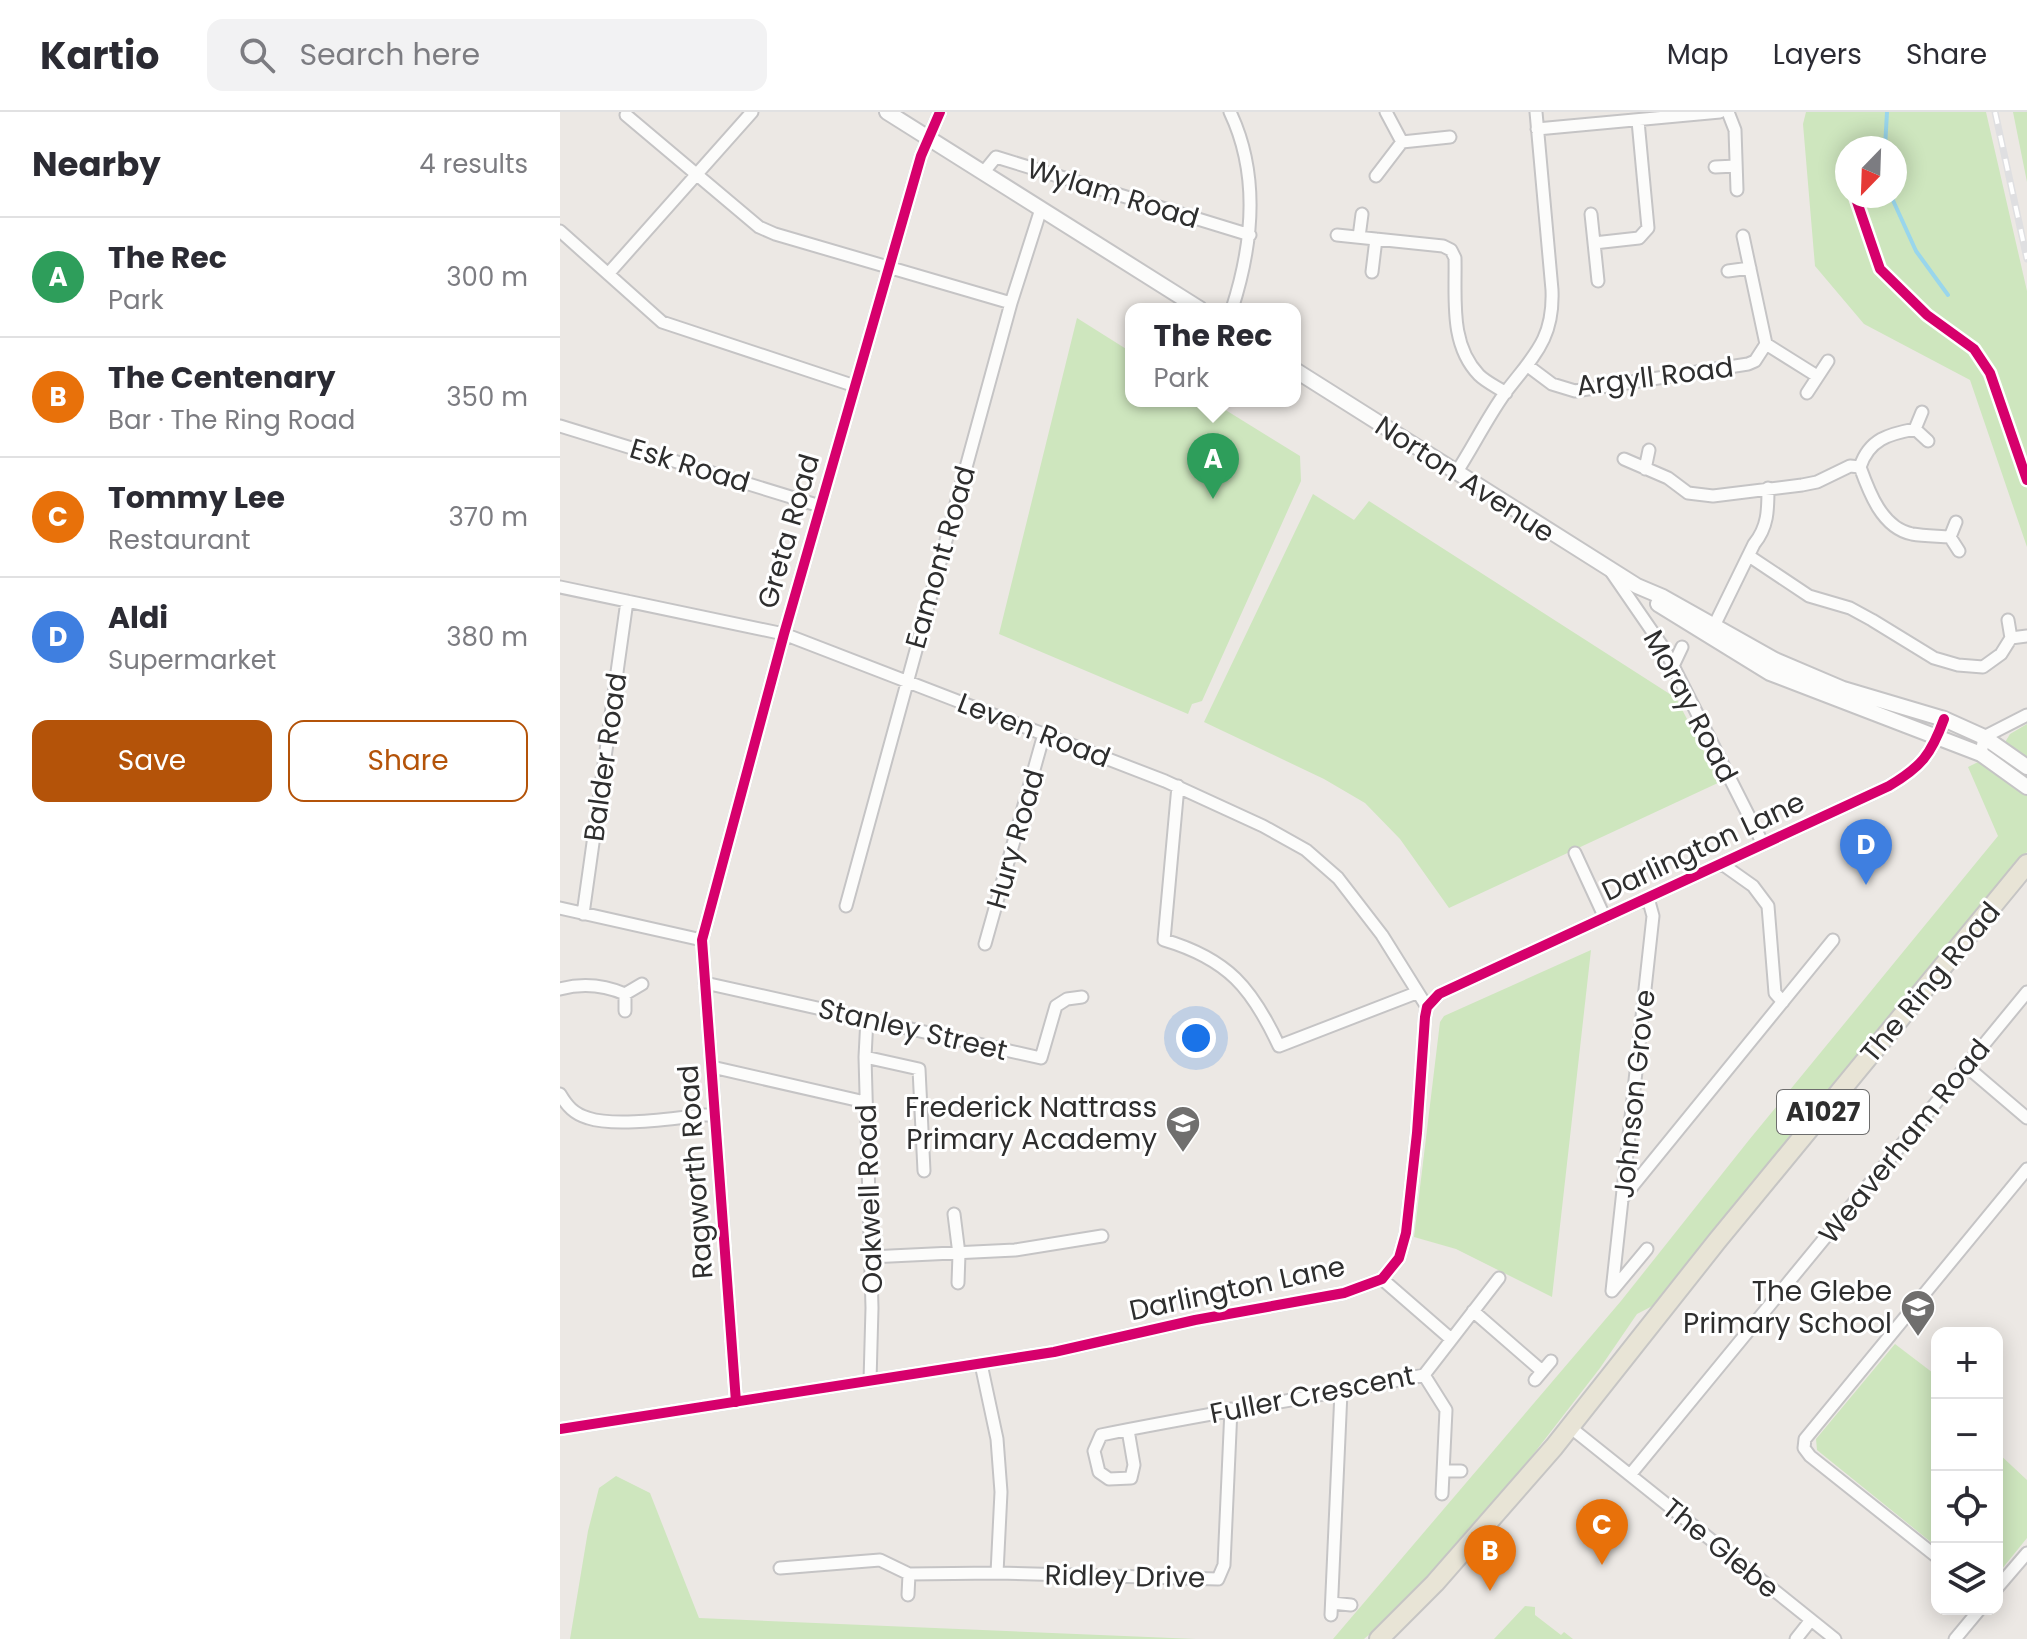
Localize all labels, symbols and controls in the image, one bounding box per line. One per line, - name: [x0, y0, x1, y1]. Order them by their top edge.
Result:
- search box: [207, 19, 767, 91]
- text: Kartio: [40, 29, 159, 82]
- icon: search: [235, 33, 279, 77]
- text: Search here: [299, 33, 480, 76]
- text: Map: [1667, 35, 1729, 74]
- text: Layers: [1773, 35, 1862, 74]
- text: Share: [1906, 35, 1987, 74]
- north arrow: [1835, 136, 1907, 208]
- text: Nearby: [32, 140, 161, 188]
- text: 4 results: [419, 146, 528, 182]
- street label: Wylam Road: [1022, 149, 1204, 238]
- text: The Rec: [108, 236, 227, 279]
- text: A: [48, 259, 68, 295]
- text: 300 m: [446, 259, 528, 295]
- text: Park: [108, 282, 164, 318]
- popup: [1125, 303, 1301, 407]
- text: The Rec: [1154, 314, 1272, 357]
- street label: Argyll Road: [1574, 348, 1736, 405]
- text: The Centenary: [108, 356, 335, 399]
- text: Park: [1154, 360, 1209, 396]
- text: B: [49, 379, 67, 415]
- text: 350 m: [446, 379, 528, 415]
- text: Bar · The Ring Road: [108, 402, 355, 438]
- street label: Norton Avenue: [1367, 407, 1562, 552]
- street label: Esk Road: [625, 429, 755, 502]
- pin: A: [1187, 433, 1239, 499]
- street label: Greta Road: [748, 449, 829, 613]
- street label: Eamont Road: [896, 461, 985, 653]
- text: Tommy Lee: [108, 476, 285, 519]
- text: C: [48, 499, 68, 535]
- text: 370 m: [448, 499, 528, 535]
- text: Restaurant: [108, 522, 251, 558]
- text: Aldi: [108, 596, 168, 639]
- text: D: [49, 619, 67, 655]
- text: 380 m: [446, 619, 528, 655]
- street label: Moray Road: [1634, 623, 1747, 789]
- text: Supermarket: [108, 642, 276, 678]
- street label: Balder Road: [574, 670, 637, 844]
- street label: Leven Road: [952, 683, 1116, 777]
- button: Save: [32, 720, 272, 802]
- button: Share: [288, 720, 528, 802]
- street label: Hury Road: [977, 765, 1054, 914]
- street label: Darlington Lane: [1595, 782, 1811, 911]
- pin: D: [1840, 819, 1892, 885]
- street label: The Ring Road: [1852, 894, 2009, 1071]
- street label: Johnson Grove: [1604, 988, 1665, 1200]
- street label: Stanley Street: [814, 989, 1011, 1070]
- your location: [1176, 1018, 1216, 1058]
- street label: Weaverham Road: [1810, 1031, 1999, 1252]
- street label: Ragworth Road: [669, 1064, 722, 1280]
- place label: Frederick Nattrass Primary Academy: [905, 1088, 1157, 1159]
- road number: A1027: [1777, 1090, 1869, 1134]
- street label: Oakwell Road: [847, 1103, 892, 1294]
- school or university icon: Frederick Nattrass Primary Academy: [1164, 1104, 1202, 1154]
- street label: Darlington Lane: [1126, 1247, 1349, 1330]
- place label: The Glebe Primary School: [1683, 1272, 1892, 1343]
- school or university icon: The Glebe Primary School: [1899, 1288, 1937, 1338]
- map controls: [1931, 1327, 2003, 1615]
- button: +: [1931, 1327, 2003, 1399]
- street label: Fuller Crescent: [1206, 1356, 1418, 1433]
- button: −: [1931, 1399, 2003, 1471]
- button: locate: [1931, 1471, 2003, 1543]
- street label: The Glebe: [1654, 1489, 1787, 1608]
- pin: C: [1576, 1499, 1628, 1565]
- pin: B: [1464, 1525, 1516, 1591]
- button: layers: [1931, 1543, 2003, 1615]
- street label: Ridley Drive: [1044, 1556, 1206, 1597]

